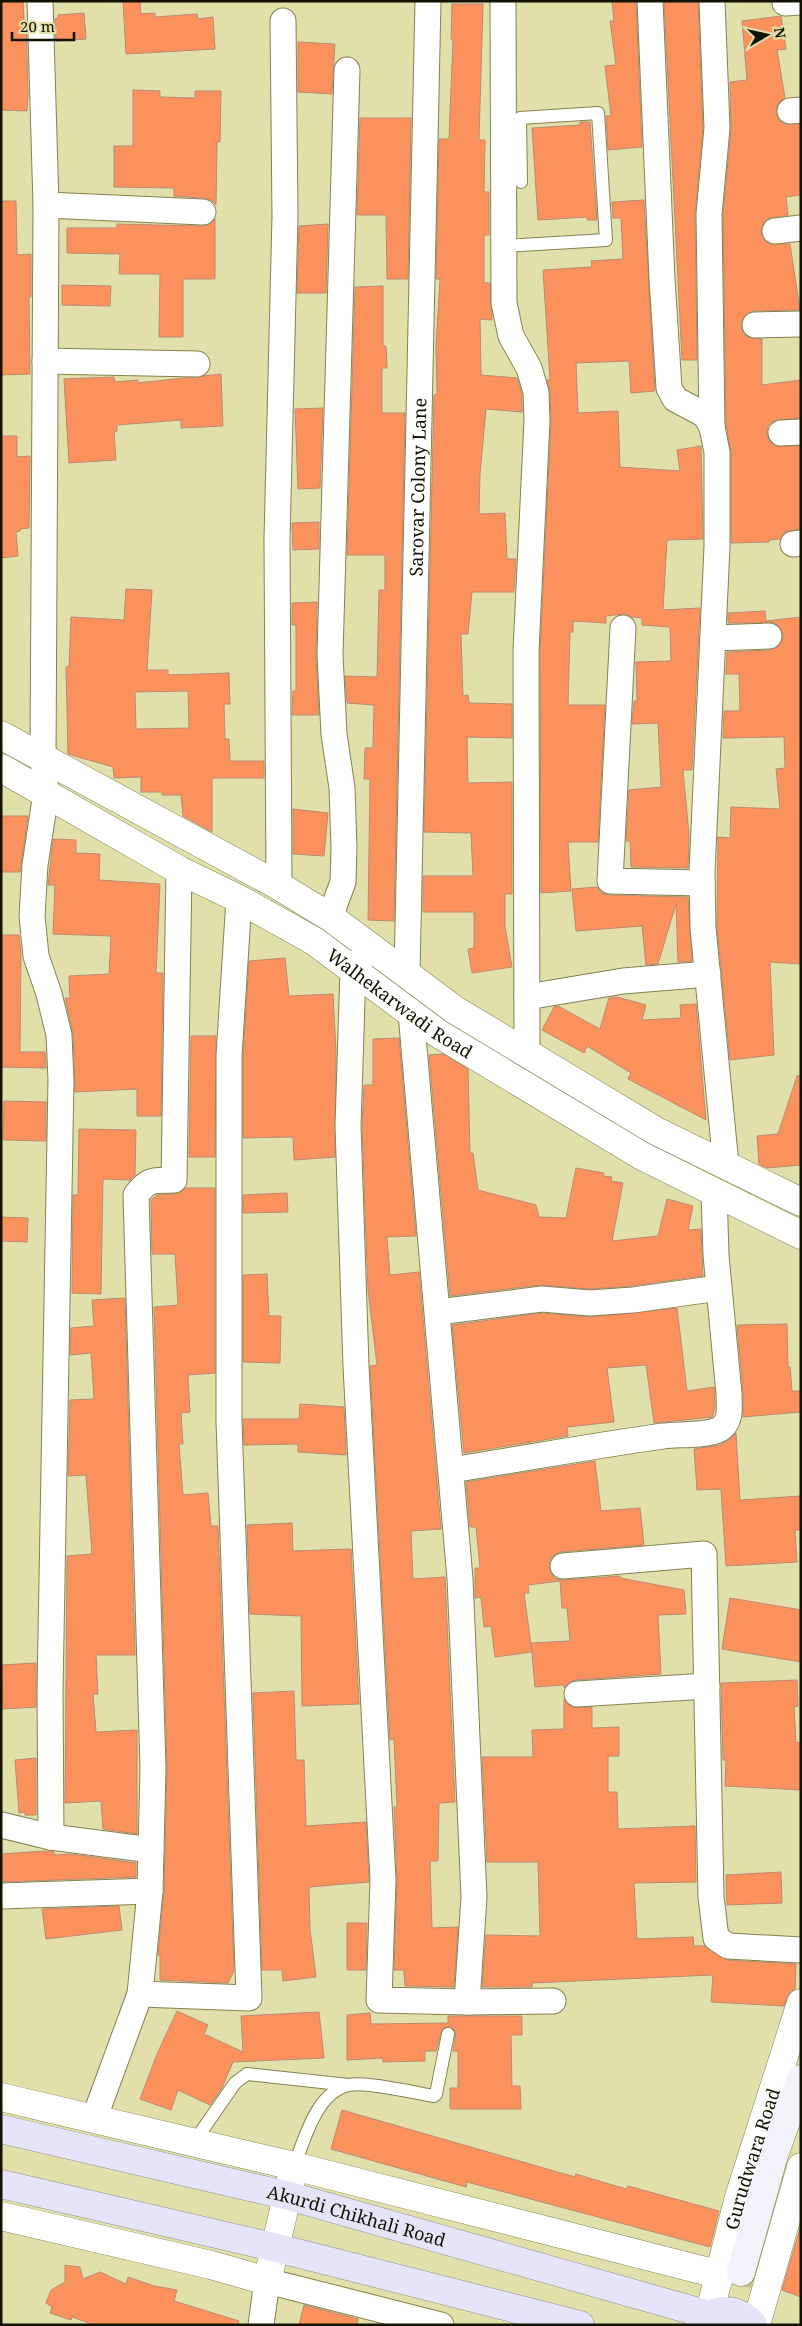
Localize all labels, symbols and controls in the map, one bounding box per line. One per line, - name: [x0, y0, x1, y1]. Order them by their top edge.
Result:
- scale bar: [12, 10, 75, 42]
- north arrow: [742, 10, 792, 60]
- text: 20 m: [20, 16, 55, 36]
- text: N: [770, 26, 791, 40]
- street label: Sarovar Colony Lane: [404, 398, 431, 577]
- street label: Walhekarwadi Road: [322, 943, 477, 1064]
- street label: Gurudwara Road: [719, 2085, 785, 2232]
- street label: Akurdi Chikhali Road: [265, 2179, 449, 2252]

